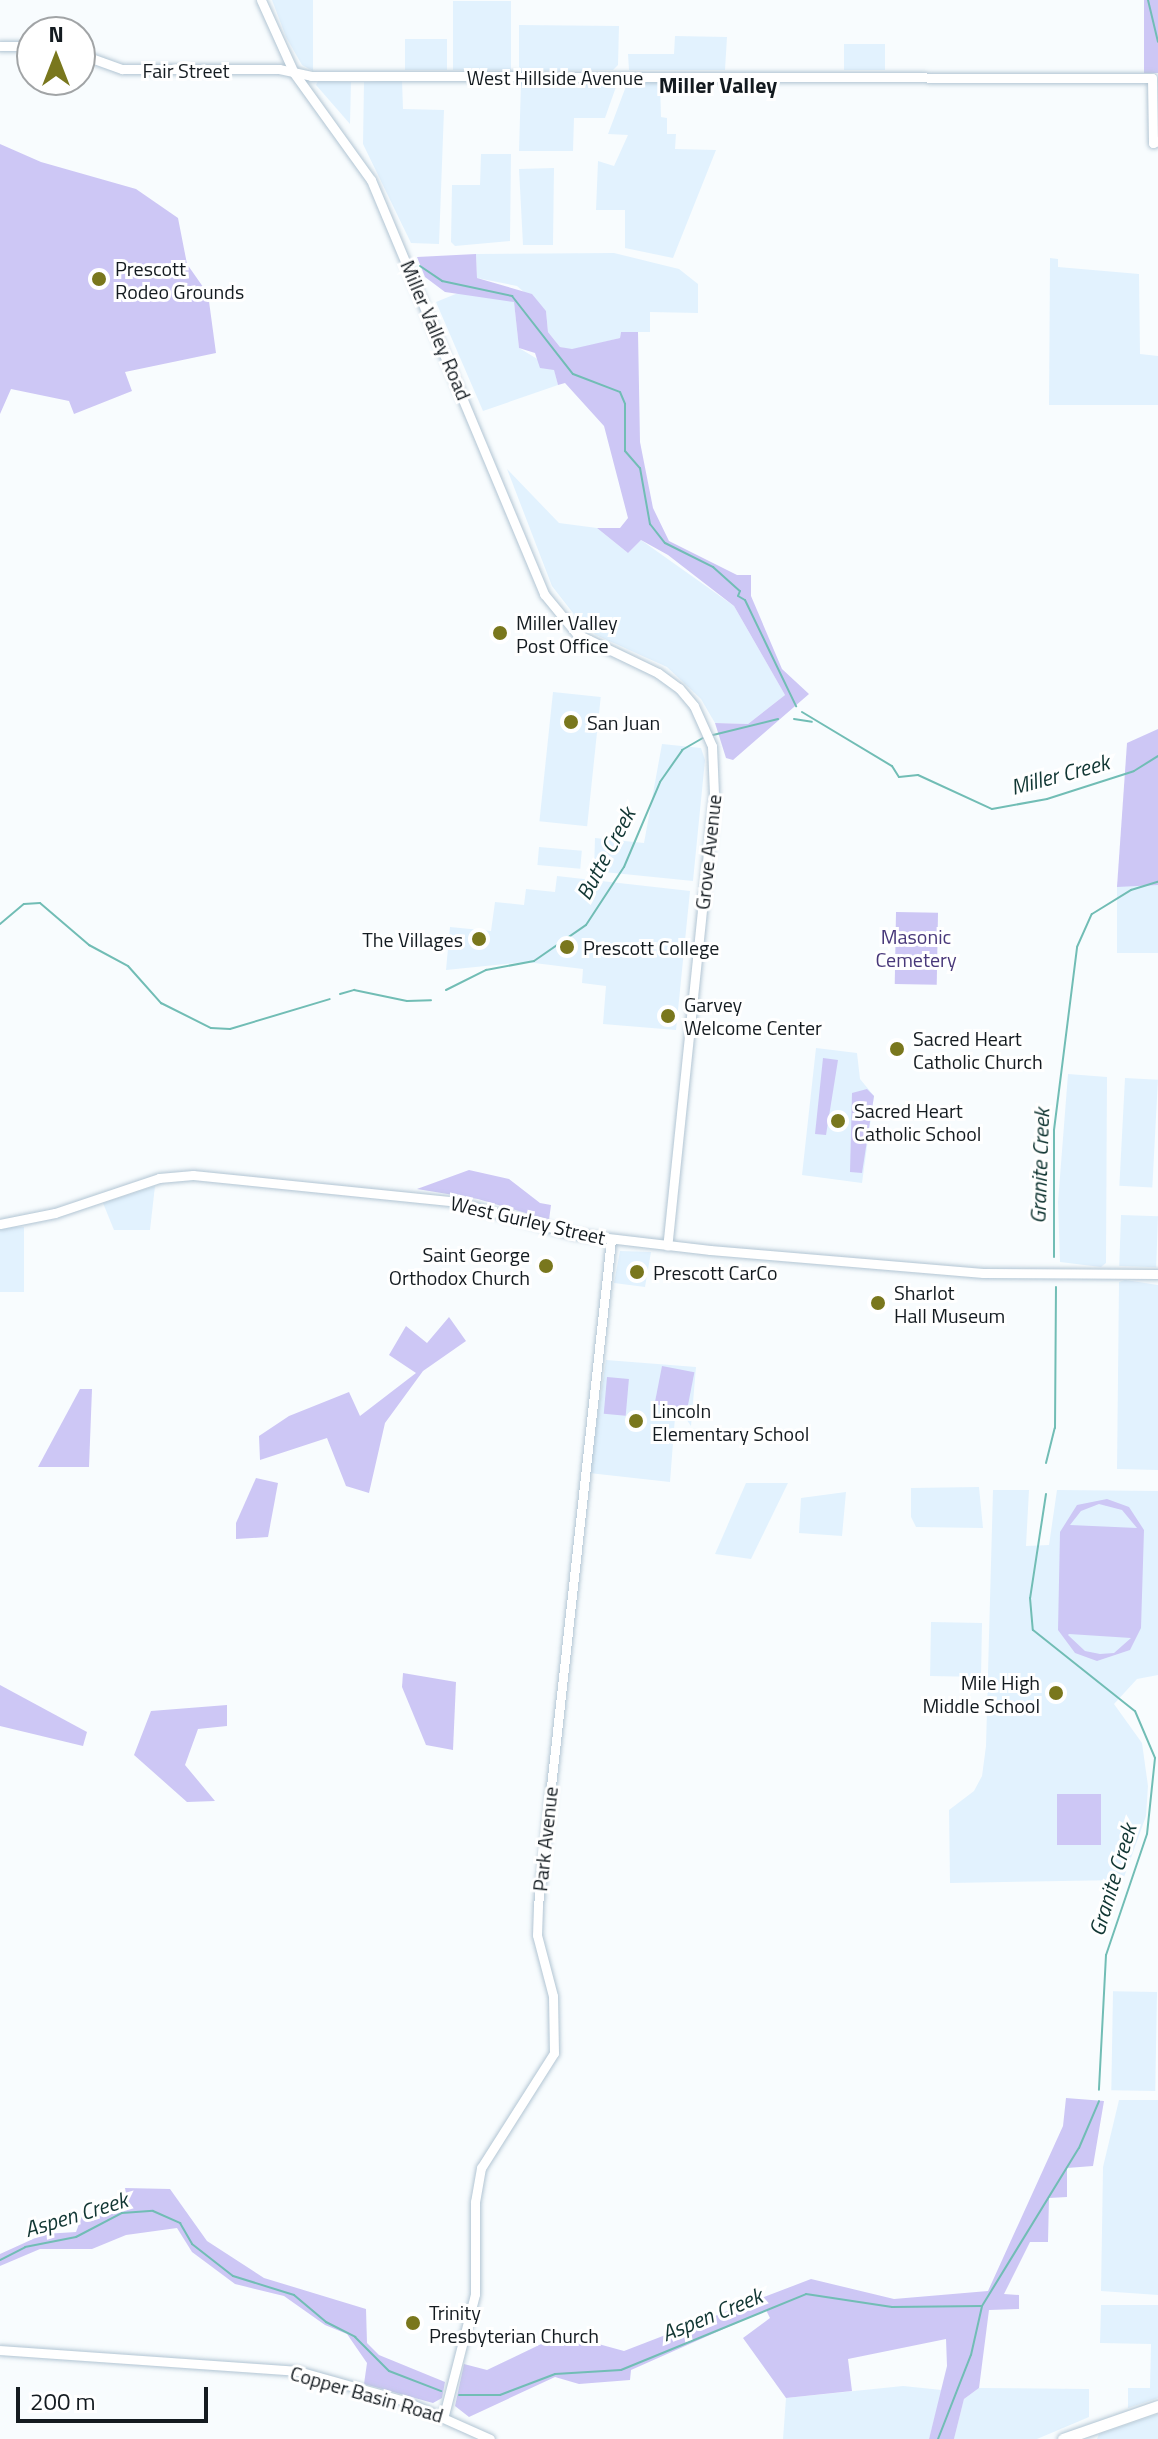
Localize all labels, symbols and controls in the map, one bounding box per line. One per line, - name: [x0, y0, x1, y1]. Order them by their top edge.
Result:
- north arrow: [16, 16, 96, 96]
- text: N: [48, 17, 64, 51]
- street label: Fair Street: [142, 58, 230, 82]
- street label: West Hillside Avenue: [467, 65, 643, 89]
- district label: Miller Valley: [659, 73, 777, 99]
- place label: Prescott Rodeo Grounds: [115, 256, 244, 303]
- street label: Miller Valley Road: [396, 257, 476, 403]
- marker: Prescott Rodeo Grounds: [90, 270, 108, 288]
- place label: Miller Valley Post Office: [516, 610, 618, 657]
- marker: Miller Valley Post Office: [491, 624, 509, 642]
- place label: San Juan: [587, 710, 660, 734]
- marker: San Juan: [562, 713, 580, 731]
- water label: Miller Creek: [1008, 749, 1112, 801]
- street label: Grove Avenue: [690, 793, 726, 911]
- water label: Butte Creek: [571, 803, 641, 905]
- park label: Masonic Cemetery: [875, 925, 957, 972]
- place label: The Villages: [362, 927, 463, 951]
- marker: The Villages: [470, 930, 488, 948]
- place label: Prescott College: [583, 935, 719, 959]
- marker: Prescott College: [558, 938, 576, 956]
- place label: Garvey Welcome Center: [684, 992, 822, 1039]
- marker: Garvey Welcome Center: [659, 1007, 677, 1025]
- place label: Sacred Heart Catholic Church: [913, 1026, 1043, 1073]
- marker: Sacred Heart Catholic Church: [888, 1040, 906, 1058]
- place label: Sacred Heart Catholic School: [854, 1098, 981, 1145]
- water label: Granite Creek: [1025, 1108, 1055, 1224]
- marker: Sacred Heart Catholic School: [829, 1112, 847, 1130]
- street label: West Gurley Street: [448, 1191, 608, 1249]
- place label: Saint George Orthodox Church: [389, 1242, 530, 1289]
- marker: Saint George Orthodox Church: [537, 1257, 555, 1275]
- place label: Prescott CarCo: [653, 1260, 778, 1284]
- marker: Prescott CarCo: [628, 1263, 646, 1281]
- place label: Sharlot Hall Museum: [894, 1280, 1005, 1327]
- marker: Sharlot Hall Museum: [869, 1294, 887, 1312]
- place label: Lincoln Elementary School: [652, 1398, 809, 1445]
- marker: Lincoln Elementary School: [627, 1412, 645, 1430]
- place label: Mile High Middle School: [923, 1670, 1040, 1717]
- marker: Mile High Middle School: [1047, 1684, 1065, 1702]
- street label: Park Avenue: [528, 1785, 562, 1893]
- water label: Granite Creek: [1083, 1821, 1143, 1939]
- water label: Aspen Creek: [21, 2187, 131, 2243]
- water label: Aspen Creek: [658, 2283, 766, 2347]
- place label: Trinity Presbyterian Church: [429, 2300, 599, 2347]
- marker: Trinity Presbyterian Church: [404, 2314, 422, 2332]
- street label: Copper Basin Road: [288, 2361, 446, 2427]
- scale bar: [20, 2371, 212, 2421]
- text: 200 m: [30, 2383, 96, 2419]

